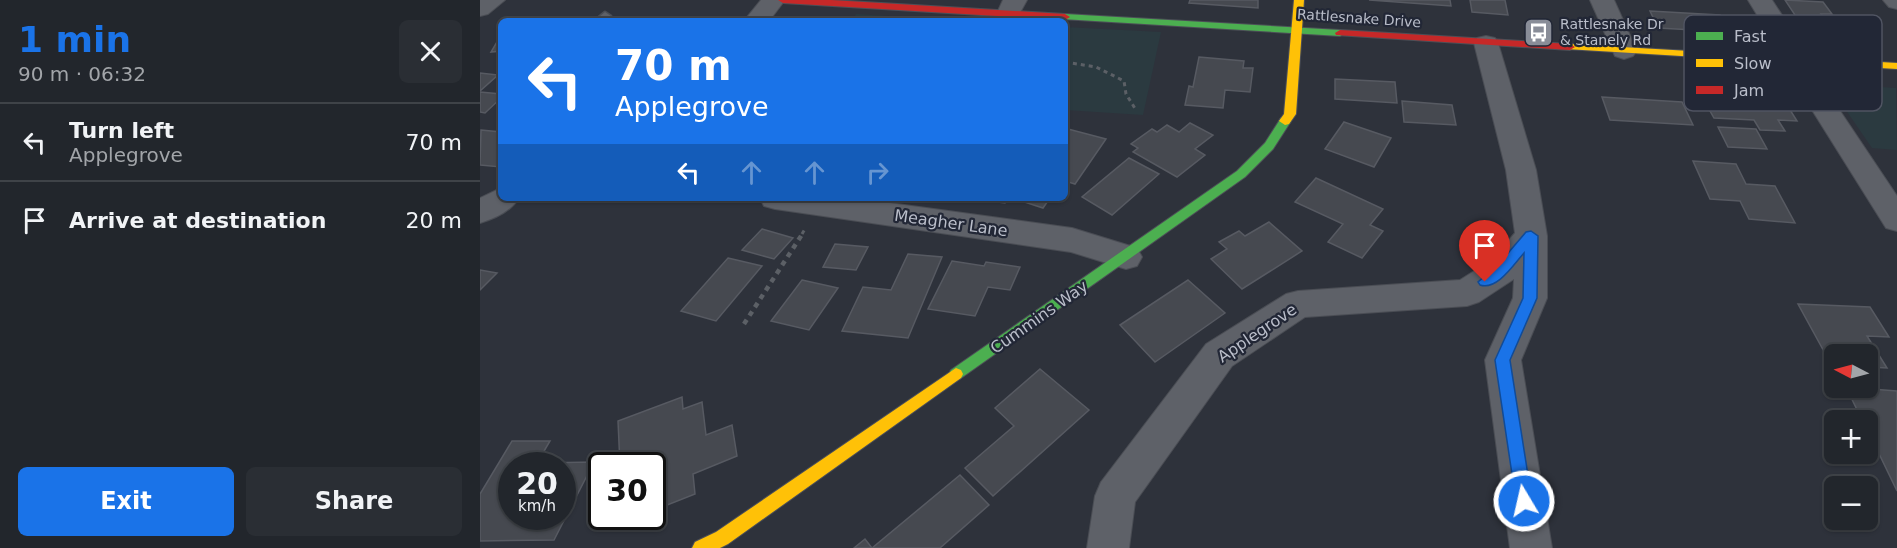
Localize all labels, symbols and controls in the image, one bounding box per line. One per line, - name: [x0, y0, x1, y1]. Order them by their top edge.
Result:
- street label: Rattlesnake Drive: [1296, 6, 1422, 30]
- legend: [1684, 15, 1882, 111]
- bus stop icon: Rattlesnake Dr & Stanely Rd: [1523, 16, 1555, 48]
- place label: Rattlesnake Dr & Stanely Rd: [1560, 16, 1664, 48]
- text: 1 min: [18, 19, 131, 60]
- button: close: [399, 20, 462, 83]
- text: Fast: [1734, 27, 1766, 46]
- text: 70 m: [615, 41, 732, 90]
- icon: left: [516, 42, 594, 120]
- text: Slow: [1734, 54, 1771, 73]
- text: 90 m · 06:32: [18, 62, 146, 86]
- text: Jam: [1733, 81, 1764, 100]
- text: Applegrove: [615, 91, 769, 122]
- text: Turn left: [69, 118, 174, 143]
- icon: left: [18, 126, 51, 159]
- text: 70 m: [406, 130, 462, 155]
- text: Applegrove: [69, 143, 183, 167]
- icon: left: [672, 156, 705, 189]
- icon: ahead: [735, 156, 768, 189]
- icon: ahead: [798, 156, 831, 189]
- icon: right: [861, 156, 894, 189]
- icon: arrive: [18, 204, 51, 237]
- street label: Meagher Lane: [893, 206, 1009, 240]
- text: Arrive at destination: [69, 208, 326, 233]
- text: 20 m: [406, 208, 462, 233]
- pin: [1459, 220, 1510, 282]
- icon: arrive: [1468, 229, 1501, 262]
- street label: Cummins Way: [987, 276, 1091, 358]
- street label: Applegrove: [1214, 300, 1300, 366]
- north arrow: [1824, 344, 1878, 398]
- map controls: [1824, 344, 1878, 530]
- button: +: [1824, 410, 1878, 464]
- speed limit sign: 30: [588, 452, 666, 530]
- text: 20: [516, 466, 558, 501]
- button: Exit: [18, 467, 234, 536]
- button: Share: [246, 467, 462, 536]
- position arrow: [1492, 469, 1556, 533]
- button: −: [1824, 476, 1878, 530]
- text: km/h: [518, 497, 556, 515]

